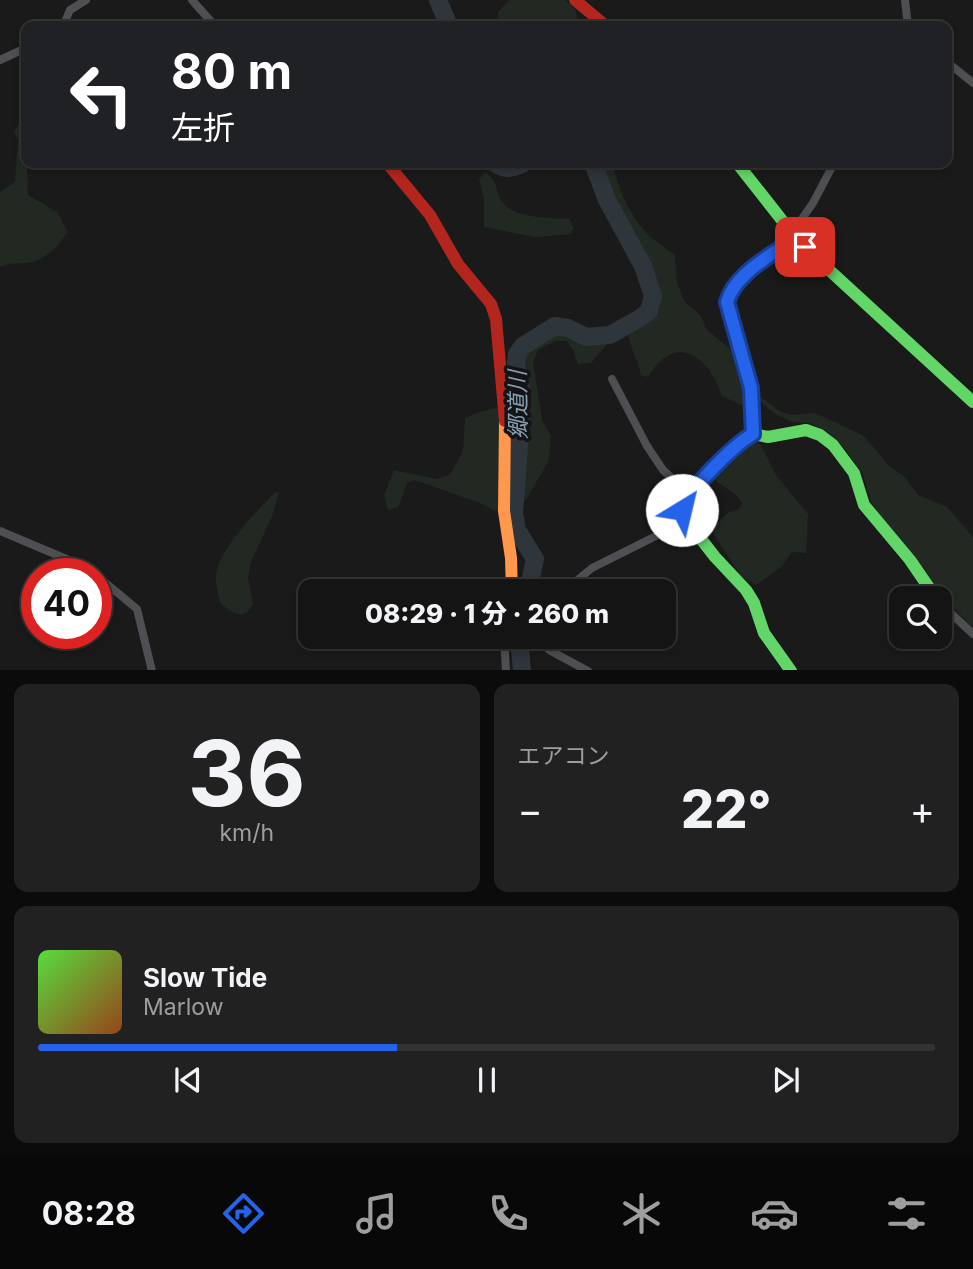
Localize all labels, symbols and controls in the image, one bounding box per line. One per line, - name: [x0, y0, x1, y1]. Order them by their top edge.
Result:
- text: 80 m: [171, 42, 292, 101]
- icon: left: [56, 49, 147, 140]
- text: 左折: [171, 108, 235, 147]
- pin: [775, 217, 835, 277]
- icon: arrive: [786, 228, 824, 266]
- water label: 郷道川: [503, 367, 533, 440]
- position arrow: [645, 473, 719, 547]
- speed limit sign: 40: [21, 558, 112, 649]
- map controls: [889, 586, 952, 649]
- button: search: [889, 586, 952, 649]
- text: 08:29 · 1 分 · 260 m: [365, 598, 609, 629]
- text: 36: [188, 718, 306, 828]
- text: エアコン: [518, 742, 610, 770]
- text: 22°: [681, 778, 771, 841]
- text: −: [518, 787, 543, 833]
- text: +: [910, 787, 935, 833]
- text: km/h: [219, 819, 274, 847]
- text: Slow Tide: [143, 962, 267, 993]
- text: Marlow: [143, 993, 223, 1021]
- icon: previous: [169, 1061, 207, 1099]
- icon: pause: [468, 1061, 506, 1099]
- icon: next: [767, 1061, 805, 1099]
- icon: directions: [219, 1189, 268, 1238]
- icon: music: [352, 1189, 401, 1238]
- icon: phone: [484, 1189, 533, 1238]
- icon: climate: [617, 1189, 666, 1238]
- icon: car: [750, 1189, 799, 1238]
- icon: filters: [882, 1189, 931, 1238]
- text: 08:28: [42, 1194, 136, 1233]

